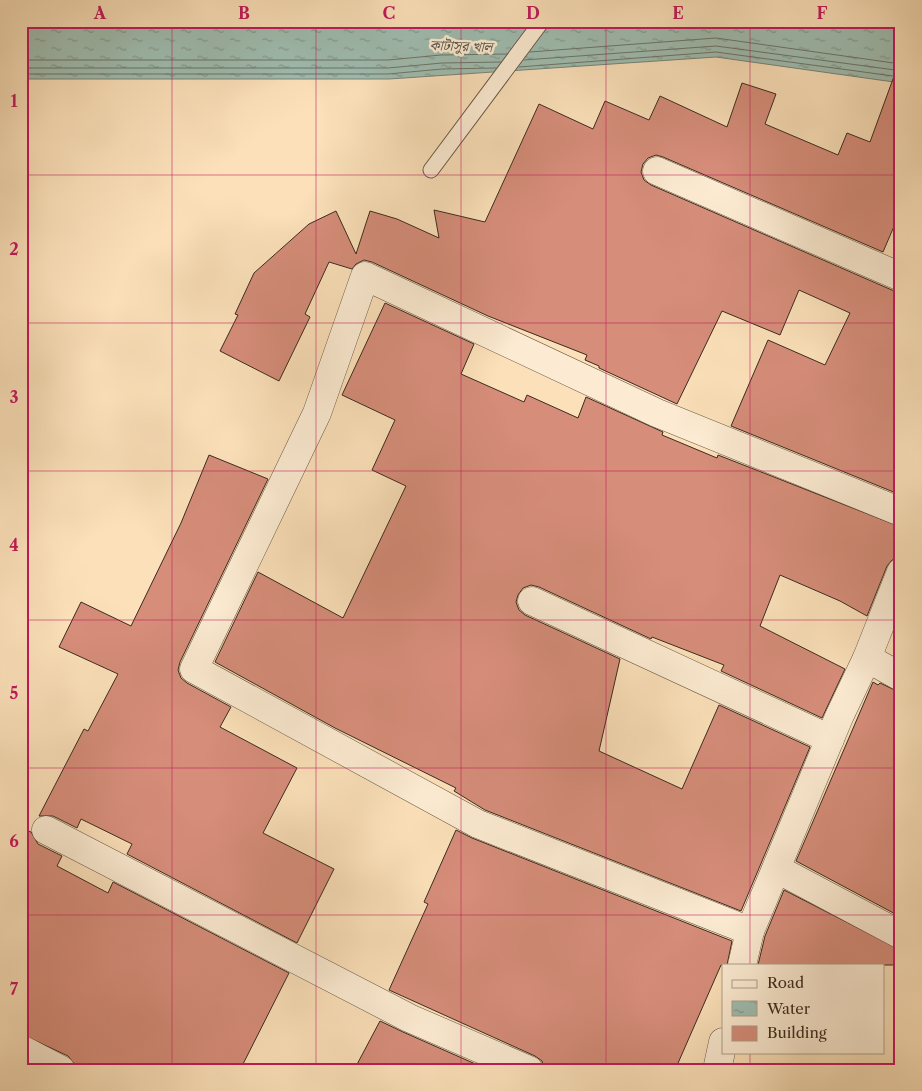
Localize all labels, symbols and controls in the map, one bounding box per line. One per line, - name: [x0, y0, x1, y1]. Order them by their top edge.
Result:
- text: A: [93, 3, 107, 23]
- text: B: [238, 3, 250, 23]
- text: C: [383, 3, 395, 23]
- text: D: [526, 3, 540, 23]
- text: E: [672, 3, 684, 23]
- text: F: [817, 3, 828, 23]
- water label: কাটাসুর খাল: [429, 36, 496, 57]
- text: 1: [10, 91, 18, 111]
- text: 2: [9, 239, 19, 259]
- text: 3: [9, 387, 19, 407]
- text: 4: [9, 535, 19, 555]
- text: 5: [10, 683, 19, 703]
- text: 6: [9, 831, 19, 851]
- legend: [722, 964, 884, 1054]
- text: Road: [767, 973, 804, 992]
- text: 7: [10, 979, 19, 999]
- text: Water: [766, 999, 811, 1018]
- text: Building: [767, 1023, 827, 1042]

